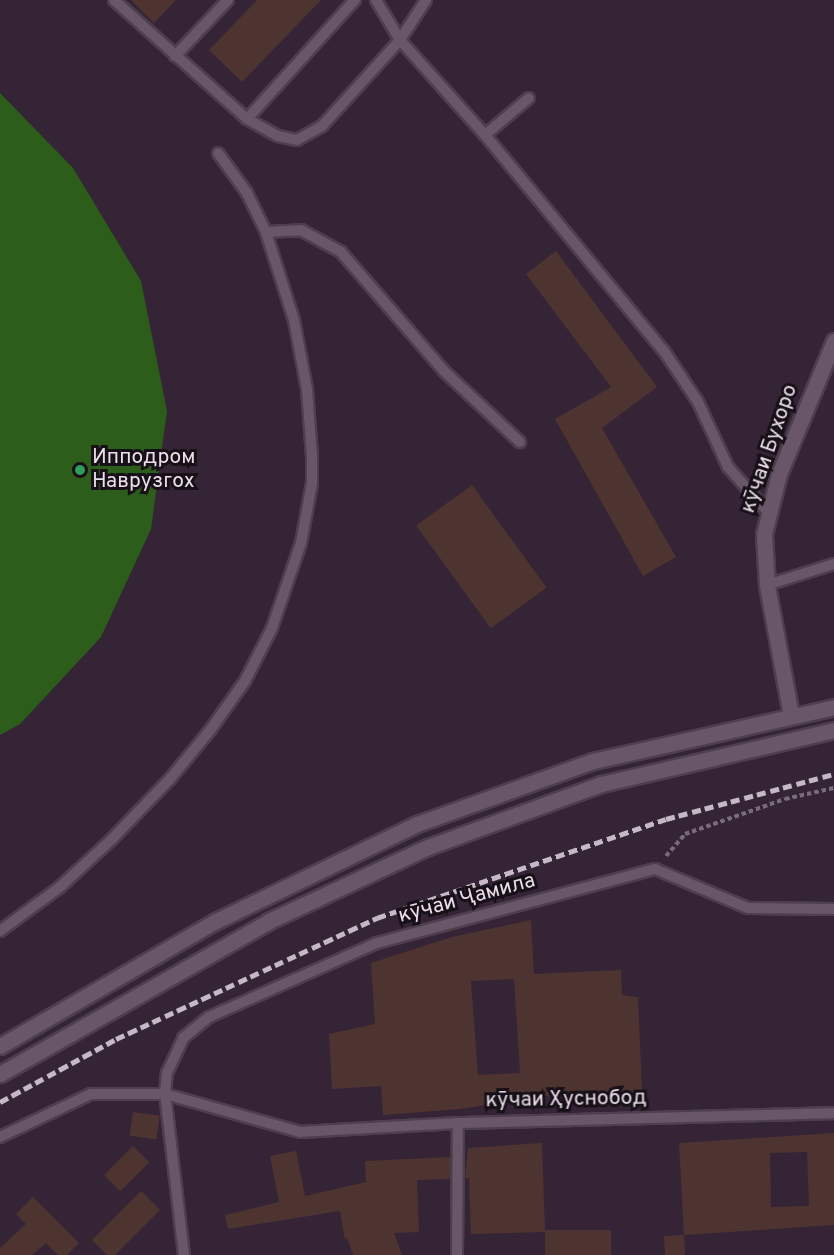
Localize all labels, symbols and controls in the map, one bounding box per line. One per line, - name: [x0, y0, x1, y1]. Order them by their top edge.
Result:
- street label: кӯчаи Бухоро: [736, 381, 804, 517]
- place label: Ипподром Наврузгох: [92, 445, 195, 495]
- marker: Ипподром Наврузгох: [73, 463, 87, 477]
- street label: кӯчаи Ҷамила: [396, 869, 538, 929]
- street label: кӯчаи Ҳуснобод: [485, 1086, 647, 1114]

